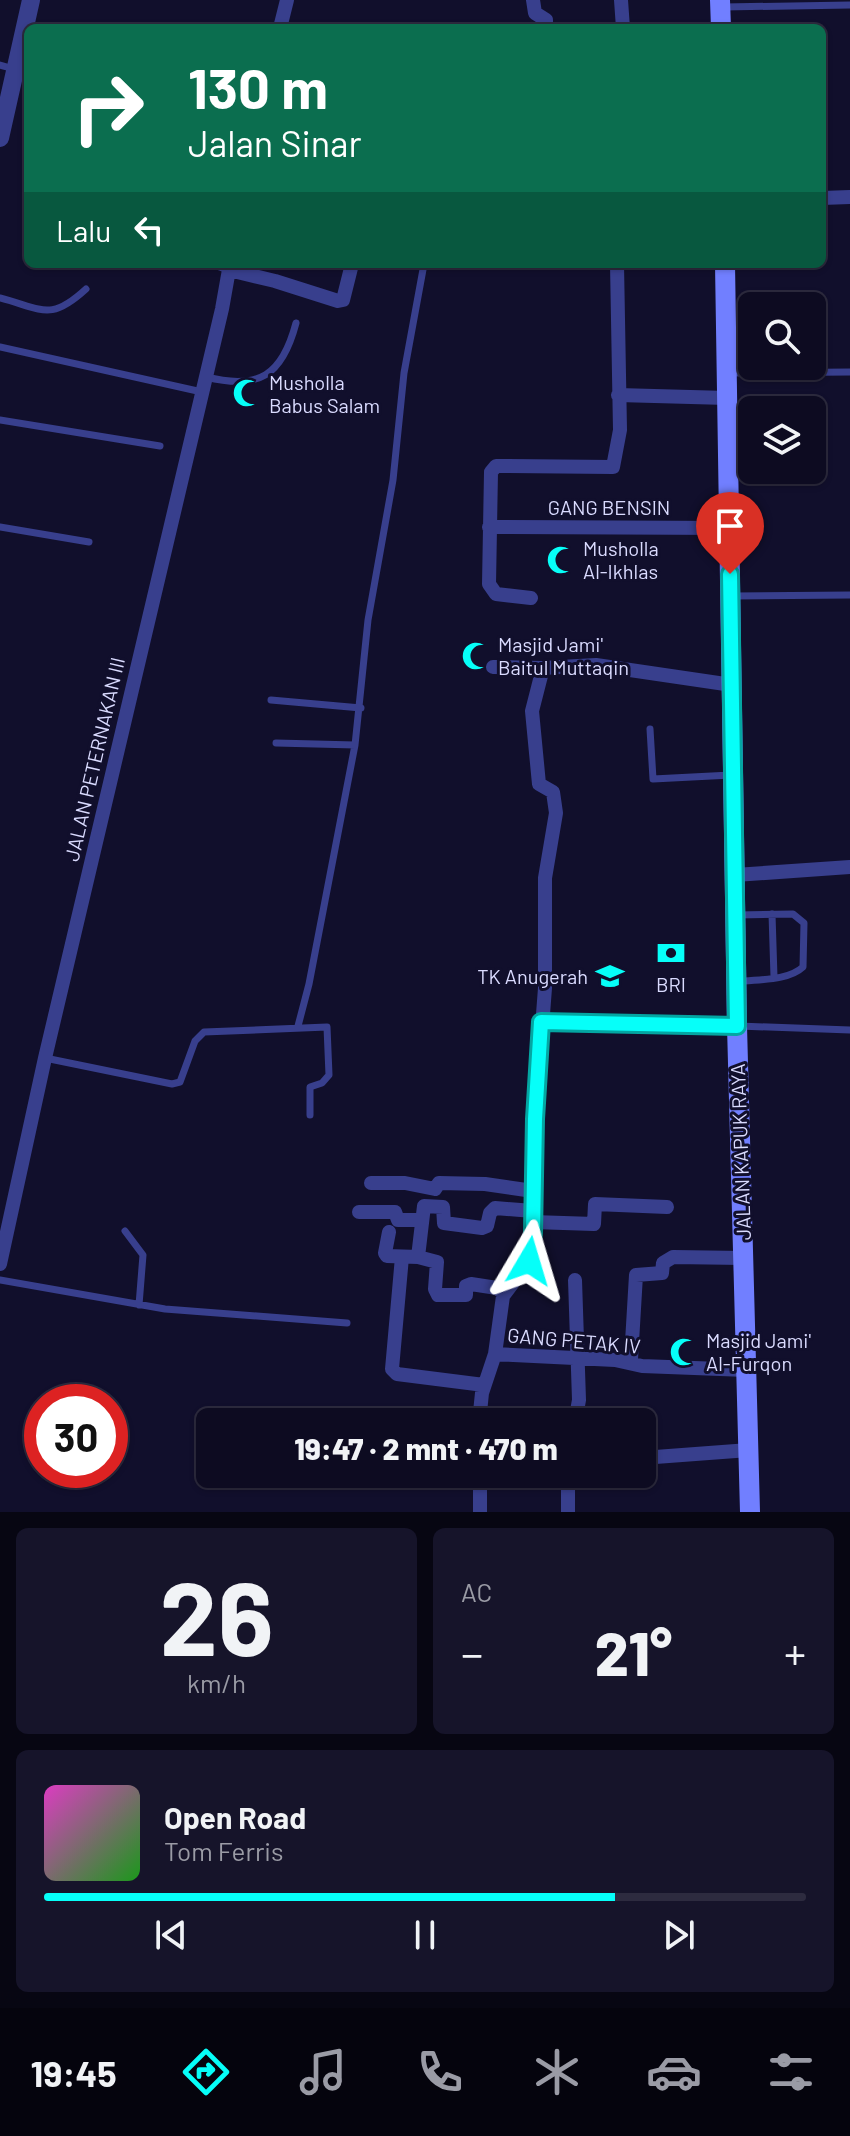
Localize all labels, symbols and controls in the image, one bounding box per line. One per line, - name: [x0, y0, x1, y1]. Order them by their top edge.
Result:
- text: 130 m: [188, 53, 328, 120]
- icon: right: [56, 56, 160, 160]
- text: Jalan Sinar: [188, 121, 362, 164]
- icon: left: [127, 208, 171, 252]
- text: Lalu: [56, 212, 111, 248]
- map controls: [738, 292, 826, 484]
- button: search: [738, 292, 826, 380]
- place label: Musholla Babus Salam: [269, 370, 380, 417]
- mosque icon: Musholla Babus Salam: [232, 378, 262, 408]
- button: layers: [738, 396, 826, 484]
- pin: [696, 492, 764, 574]
- street label: GANG BENSIN: [548, 495, 670, 519]
- icon: arrive: [708, 504, 752, 548]
- place label: Musholla Al-Ikhlas: [583, 536, 659, 583]
- mosque icon: Musholla Al-Ikhlas: [546, 545, 576, 575]
- place label: Masjid Jami' Baitul Muttaqin: [498, 632, 629, 679]
- mosque icon: Masjid Jami' Baitul Muttaqin: [461, 641, 491, 671]
- street label: JALAN PETERNAKAN III: [59, 655, 129, 863]
- bank icon: BRI: [656, 938, 686, 968]
- school or university icon: TK Anugerah: [595, 961, 625, 991]
- place label: TK Anugerah: [477, 964, 588, 988]
- place label: BRI: [656, 972, 686, 996]
- street label: JALAN KAPUK RAYA: [725, 1063, 755, 1241]
- position arrow: [487, 1219, 571, 1303]
- street label: GANG PETAK IV: [506, 1322, 642, 1358]
- place label: Masjid Jami' Al-Furqon: [706, 1328, 811, 1375]
- mosque icon: Masjid Jami' Al-Furqon: [669, 1337, 699, 1367]
- speed limit sign: 30: [24, 1384, 128, 1488]
- text: 19:47 · 2 mnt · 470 m: [294, 1430, 558, 1466]
- text: 26: [159, 1552, 274, 1677]
- text: AC: [461, 1576, 492, 1607]
- text: 21°: [595, 1616, 672, 1688]
- text: −: [461, 1626, 483, 1679]
- text: +: [784, 1626, 806, 1679]
- text: km/h: [187, 1667, 246, 1698]
- text: Open Road: [164, 1799, 306, 1835]
- text: Tom Ferris: [164, 1835, 284, 1866]
- icon: previous: [149, 1913, 193, 1957]
- icon: pause: [403, 1913, 447, 1957]
- icon: next: [657, 1913, 701, 1957]
- icon: directions: [178, 2044, 234, 2100]
- icon: music: [295, 2044, 351, 2100]
- icon: phone: [412, 2044, 468, 2100]
- icon: climate: [529, 2044, 585, 2100]
- icon: car: [646, 2044, 702, 2100]
- icon: filters: [763, 2044, 819, 2100]
- text: 19:45: [31, 2051, 117, 2094]

